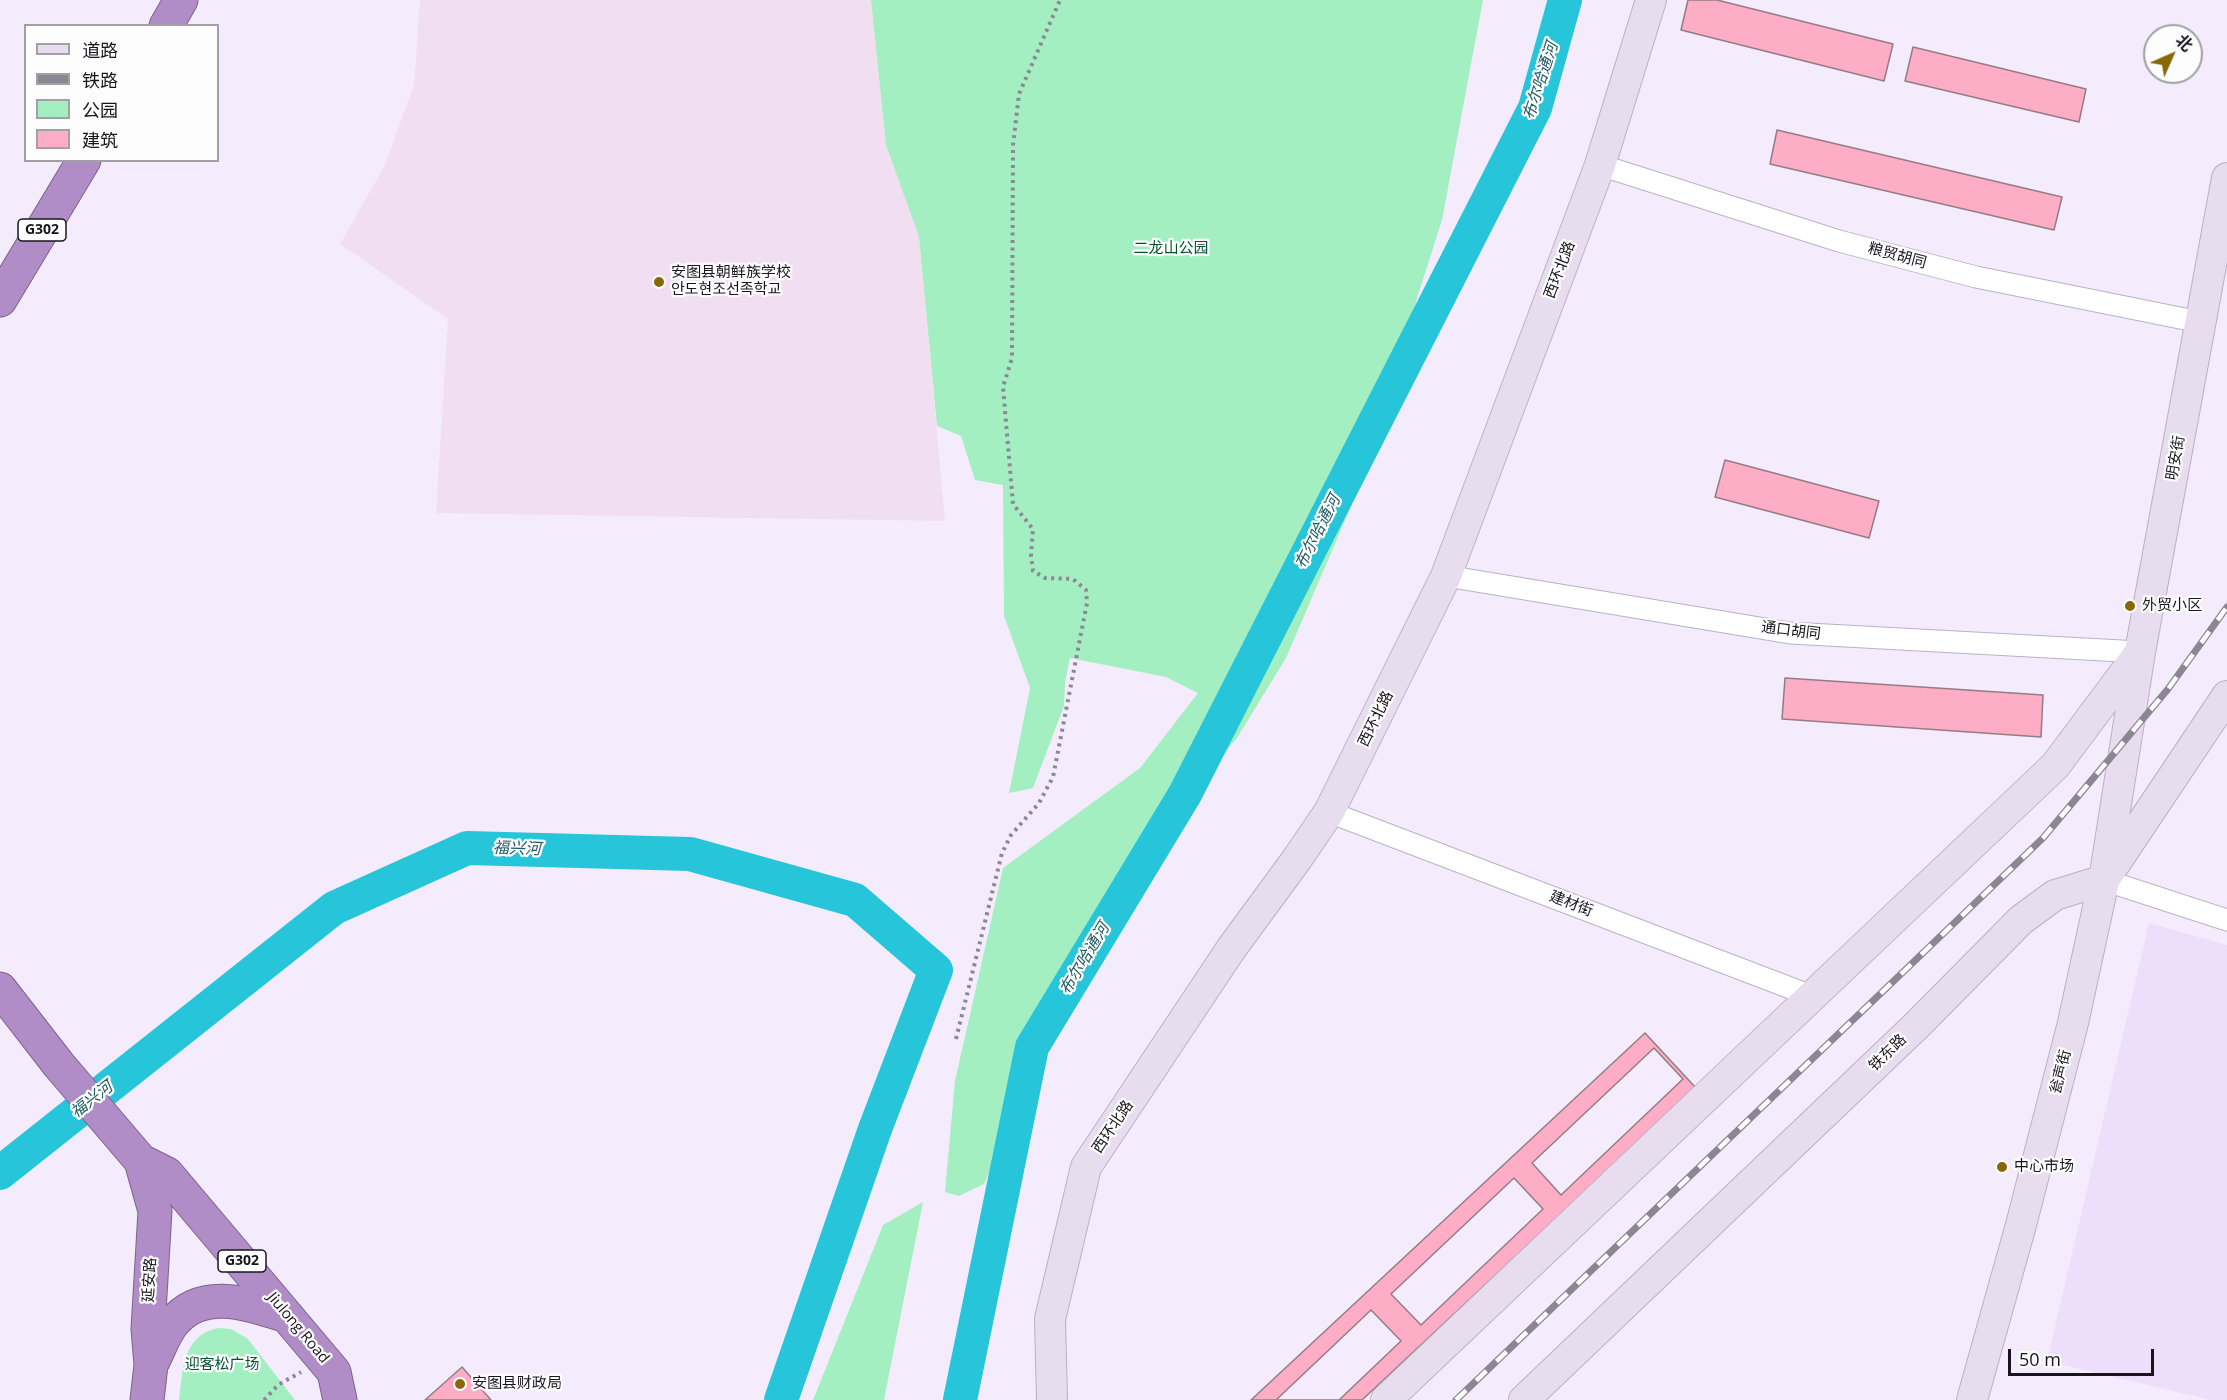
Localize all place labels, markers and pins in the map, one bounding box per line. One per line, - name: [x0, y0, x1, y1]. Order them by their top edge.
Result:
- place label: 安图县朝鲜族学校 안도현조선족학교: [671, 264, 791, 299]
- marker: 安图县朝鲜族学校 안도현조선족학교: [652, 275, 666, 289]
- place label: 外贸小区: [2142, 597, 2202, 615]
- marker: 外贸小区: [2123, 599, 2137, 613]
- place label: 中心市场: [2014, 1158, 2074, 1176]
- marker: 中心市场: [1995, 1160, 2009, 1174]
- place label: 安图县财政局: [472, 1375, 562, 1393]
- marker: 安图县财政局: [453, 1377, 467, 1391]

